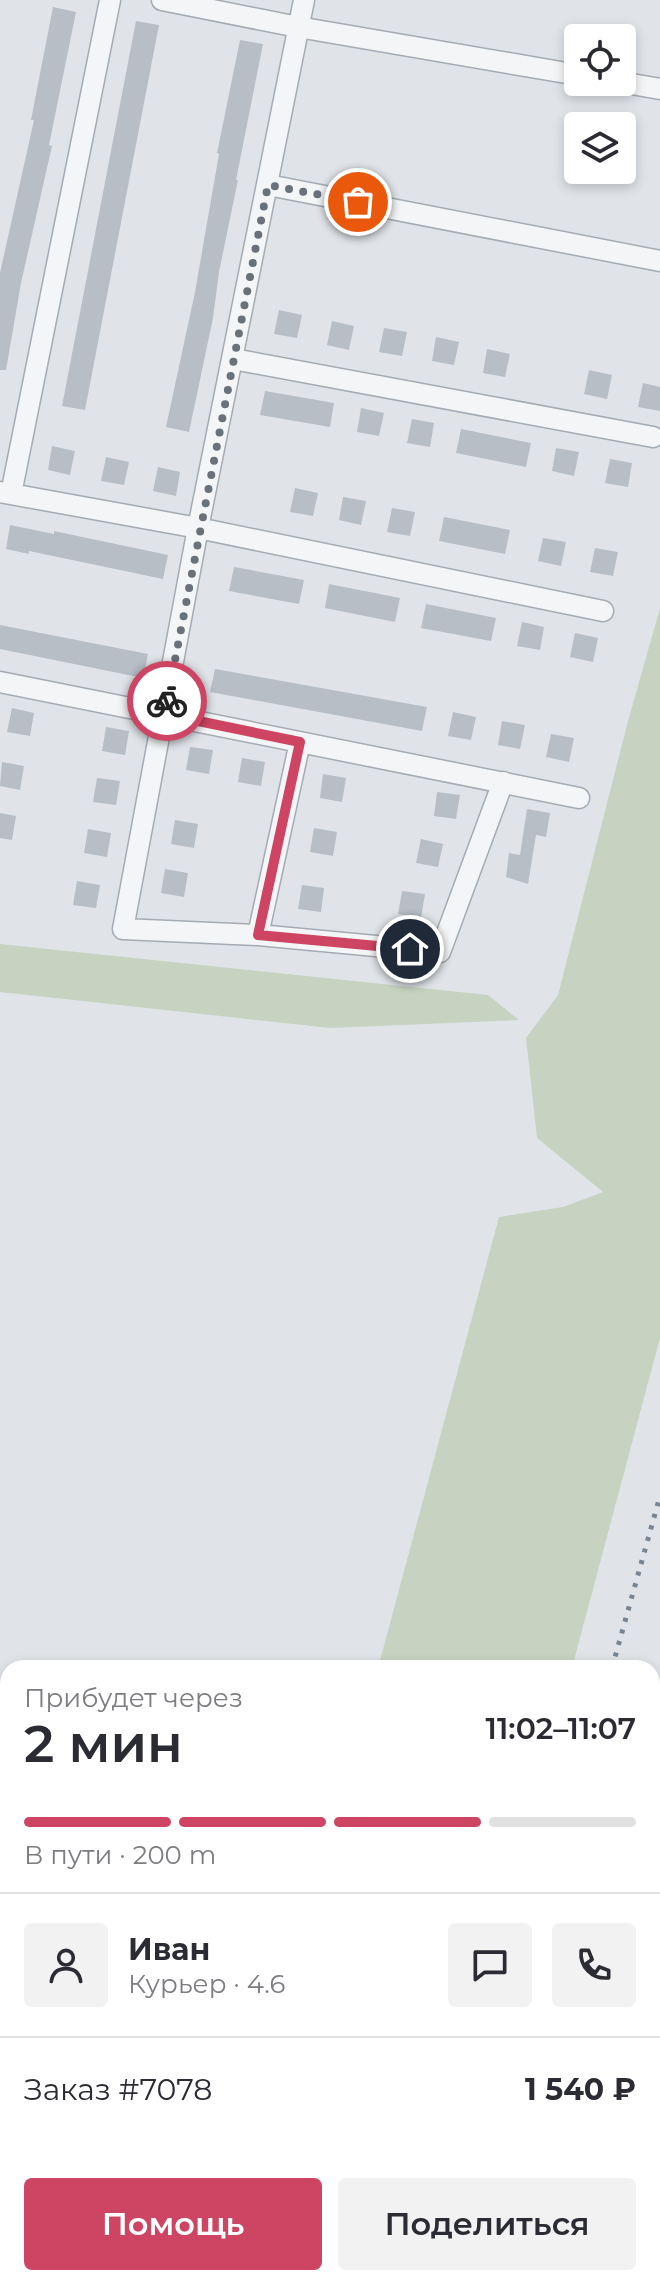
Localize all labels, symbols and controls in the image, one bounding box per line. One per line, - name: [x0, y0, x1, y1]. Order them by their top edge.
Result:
- map controls: [564, 24, 636, 184]
- button: locate: [564, 24, 636, 96]
- button: layers: [564, 112, 636, 184]
- pin: [324, 168, 392, 236]
- icon: bag: [336, 180, 380, 224]
- courier: [127, 661, 207, 741]
- icon: bike: [145, 679, 189, 723]
- pin: [376, 915, 444, 983]
- icon: home: [388, 927, 432, 971]
- text: Прибудет через: [24, 1682, 243, 1714]
- text: 11:02–11:07: [486, 1710, 636, 1747]
- text: 2 мин: [24, 1712, 183, 1775]
- text: В пути · 200 m: [24, 1839, 216, 1871]
- button: person: [24, 1923, 108, 2007]
- button: chat: [448, 1923, 532, 2007]
- button: phone: [552, 1923, 636, 2007]
- text: Иван: [128, 1931, 210, 1968]
- text: Курьер · 4.6: [128, 1968, 285, 2000]
- text: Заказ #7078: [24, 2071, 212, 2108]
- text: 1 540 ₽: [525, 2071, 636, 2108]
- button: Помощь: [24, 2178, 322, 2270]
- button: Поделиться: [338, 2178, 636, 2270]

